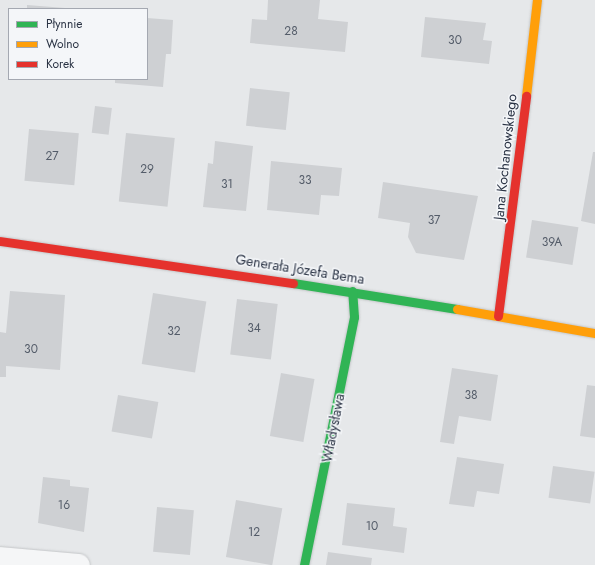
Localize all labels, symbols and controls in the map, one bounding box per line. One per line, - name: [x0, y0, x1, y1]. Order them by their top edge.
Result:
- legend: [8, 8, 148, 80]
- text: Płynnie: [46, 15, 83, 33]
- house number: 28: [284, 25, 298, 39]
- house number: 30: [448, 34, 462, 48]
- text: Wolno: [46, 35, 79, 53]
- text: Korek: [46, 55, 74, 73]
- street label: Jana Kochanowskiego: [490, 93, 520, 221]
- house number: 27: [45, 150, 59, 164]
- house number: 29: [140, 163, 154, 177]
- house number: 33: [298, 174, 312, 188]
- house number: 31: [221, 178, 233, 192]
- house number: 37: [428, 214, 440, 228]
- house number: 39A: [542, 236, 562, 250]
- street label: Generała Józefa Bema: [234, 251, 366, 287]
- house number: 34: [247, 322, 261, 336]
- house number: 32: [167, 325, 181, 339]
- house number: 30: [24, 343, 38, 357]
- house number: 38: [464, 389, 478, 403]
- street label: Władysława: [318, 392, 348, 464]
- house number: 16: [58, 499, 70, 513]
- house number: 10: [366, 520, 378, 534]
- house number: 12: [248, 526, 260, 540]

